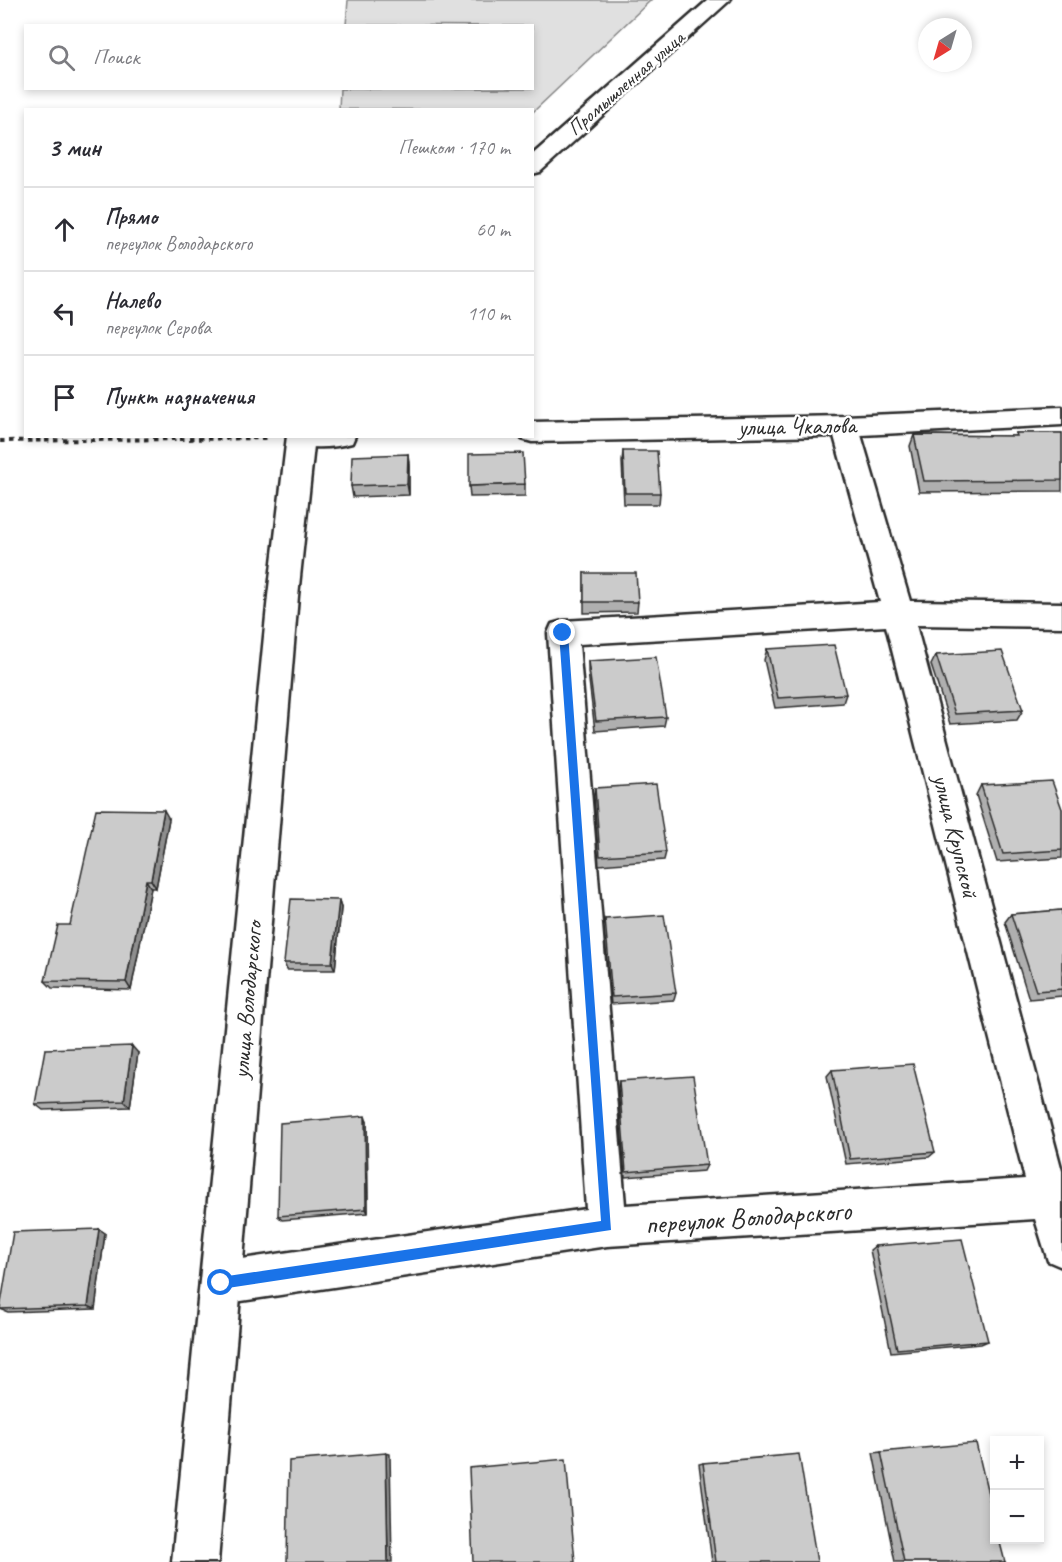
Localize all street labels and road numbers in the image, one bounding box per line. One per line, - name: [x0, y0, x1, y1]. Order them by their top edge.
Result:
- street label: Промышленная улица: [562, 24, 691, 141]
- street label: улица Чкалова: [736, 410, 858, 442]
- street label: улица Крупской: [926, 769, 986, 903]
- street label: улица Володарского: [225, 918, 269, 1082]
- street label: переулок Володарского: [644, 1192, 854, 1242]

